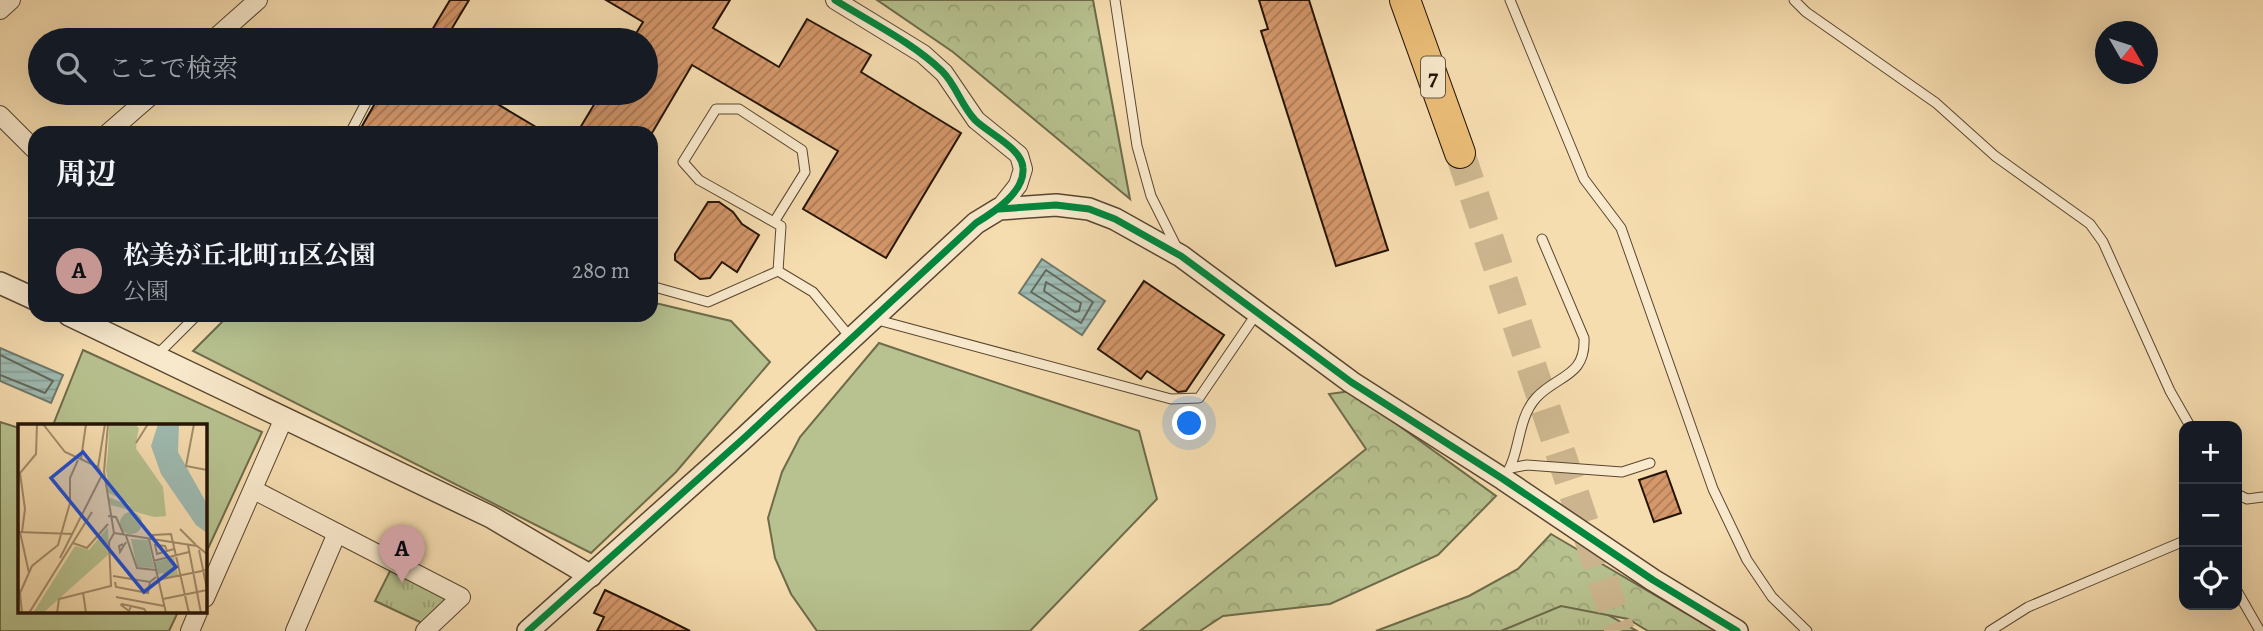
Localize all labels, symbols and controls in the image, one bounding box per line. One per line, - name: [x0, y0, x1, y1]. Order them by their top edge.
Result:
- north arrow: [2095, 21, 2158, 84]
- search box: [28, 28, 658, 105]
- icon: search: [52, 48, 90, 86]
- text: ここで検索: [108, 51, 238, 86]
- road number: 7: [1421, 56, 1445, 98]
- text: 周辺: [56, 154, 116, 194]
- text: 松美が丘北町11区公園: [123, 238, 376, 273]
- text: A: [72, 255, 86, 286]
- text: 280 m: [572, 255, 630, 286]
- text: 公園: [123, 276, 169, 307]
- your location: [1172, 406, 1206, 440]
- map controls: [2179, 421, 2242, 610]
- button: +: [2179, 421, 2242, 484]
- inset map: [18, 424, 206, 614]
- button: −: [2179, 484, 2242, 547]
- pin: A: [379, 525, 425, 583]
- button: locate: [2179, 547, 2242, 610]

